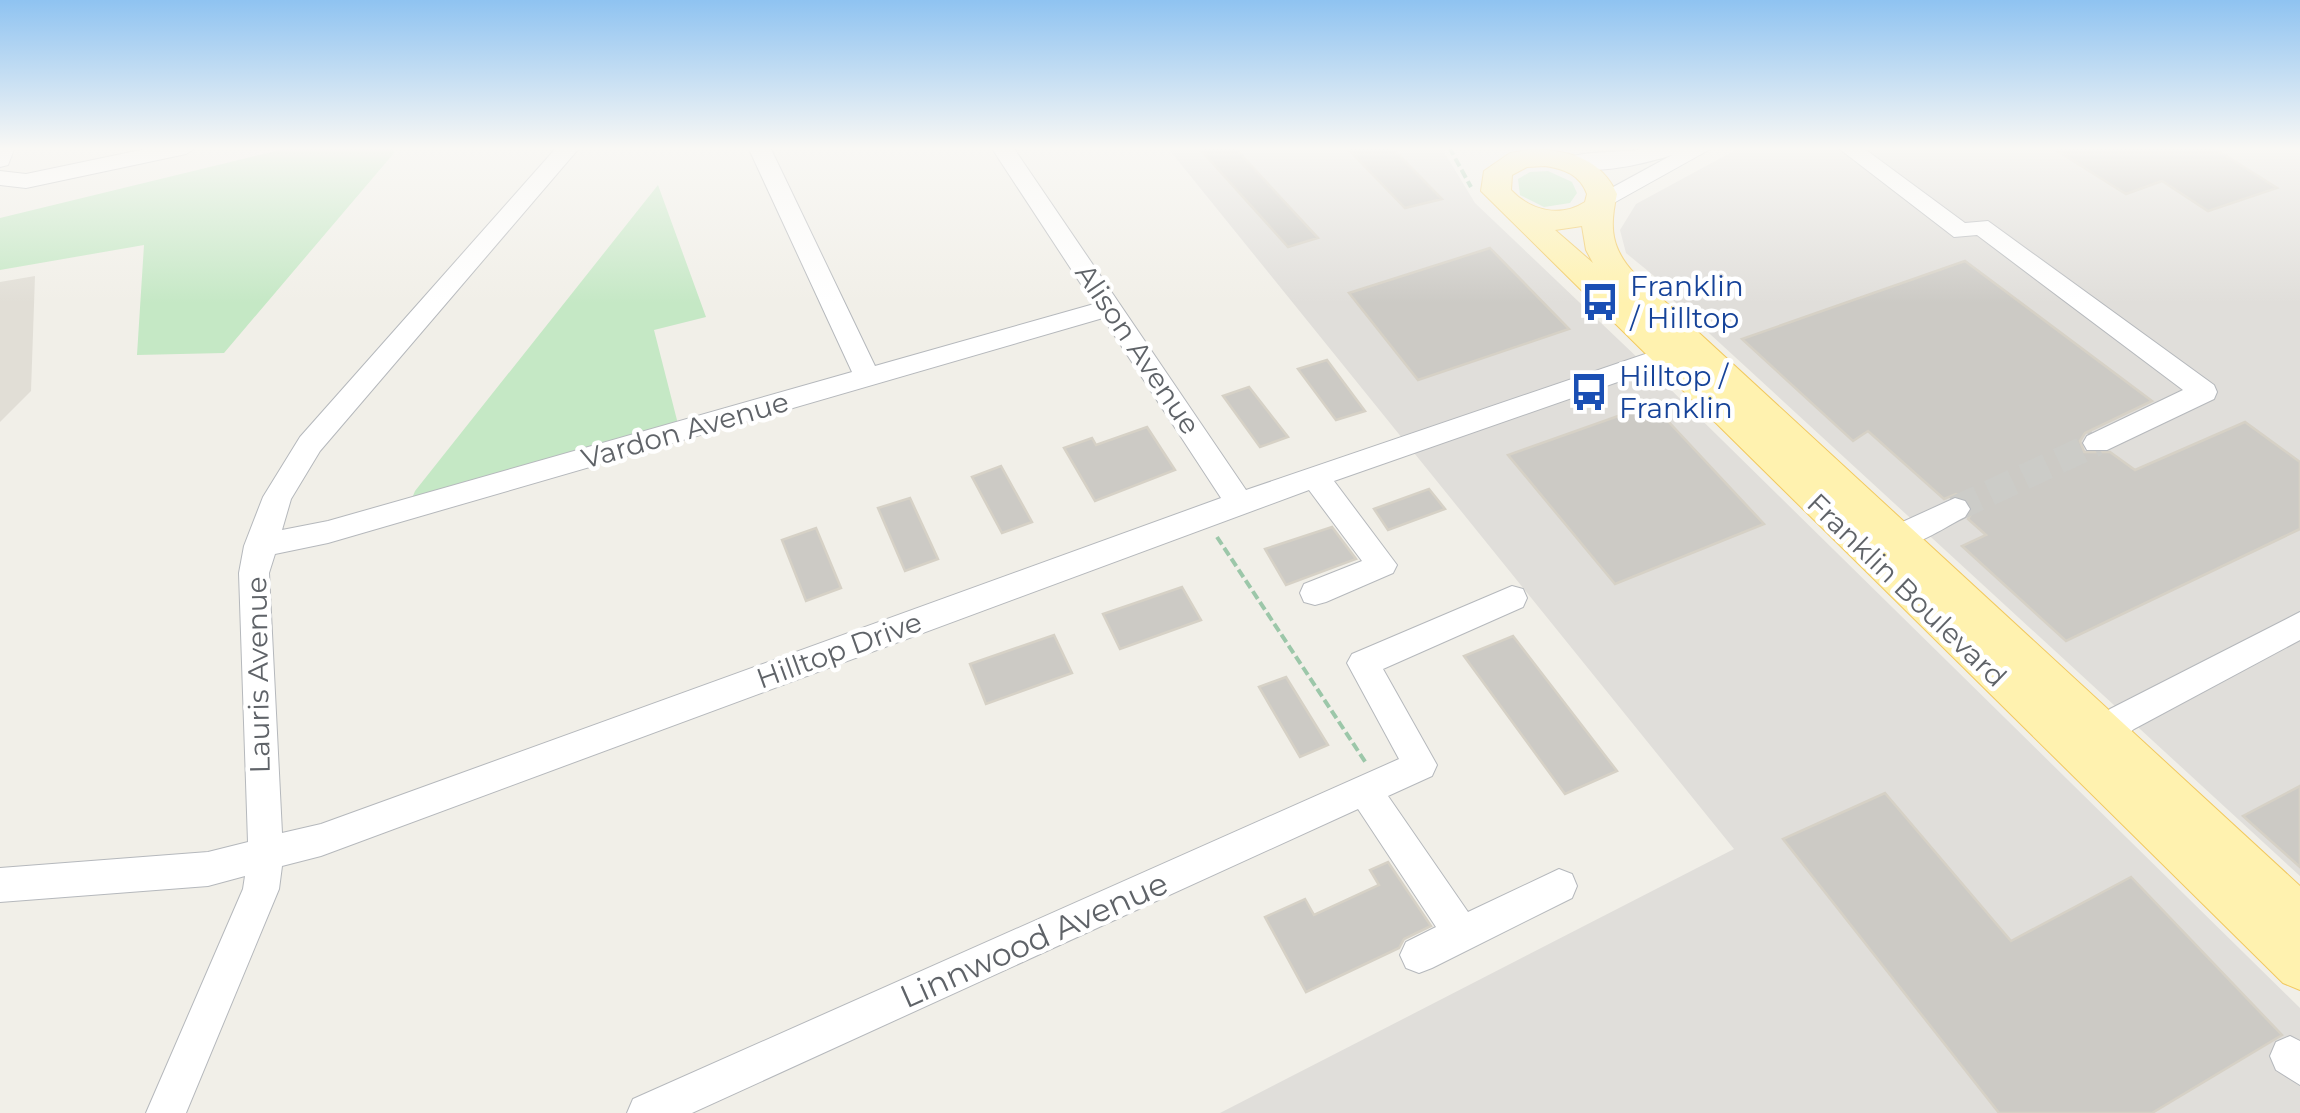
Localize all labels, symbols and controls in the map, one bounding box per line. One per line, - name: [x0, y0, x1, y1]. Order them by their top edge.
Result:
- street label: Alison Avenue: [1068, 257, 1208, 441]
- place label: Franklin / Hilltop: [1629, 269, 1744, 335]
- bus stop icon: Franklin / Hilltop: [1579, 281, 1621, 323]
- place label: Hilltop / Franklin: [1619, 359, 1733, 425]
- bus stop icon: Hilltop / Franklin: [1568, 371, 1610, 413]
- street label: Vardon Avenue: [578, 384, 792, 476]
- street label: Franklin Boulevard: [1800, 486, 2014, 694]
- street label: Lauris Avenue: [239, 576, 277, 774]
- street label: Hilltop Drive: [752, 604, 926, 696]
- street label: Linnwood Avenue: [894, 863, 1174, 1016]

